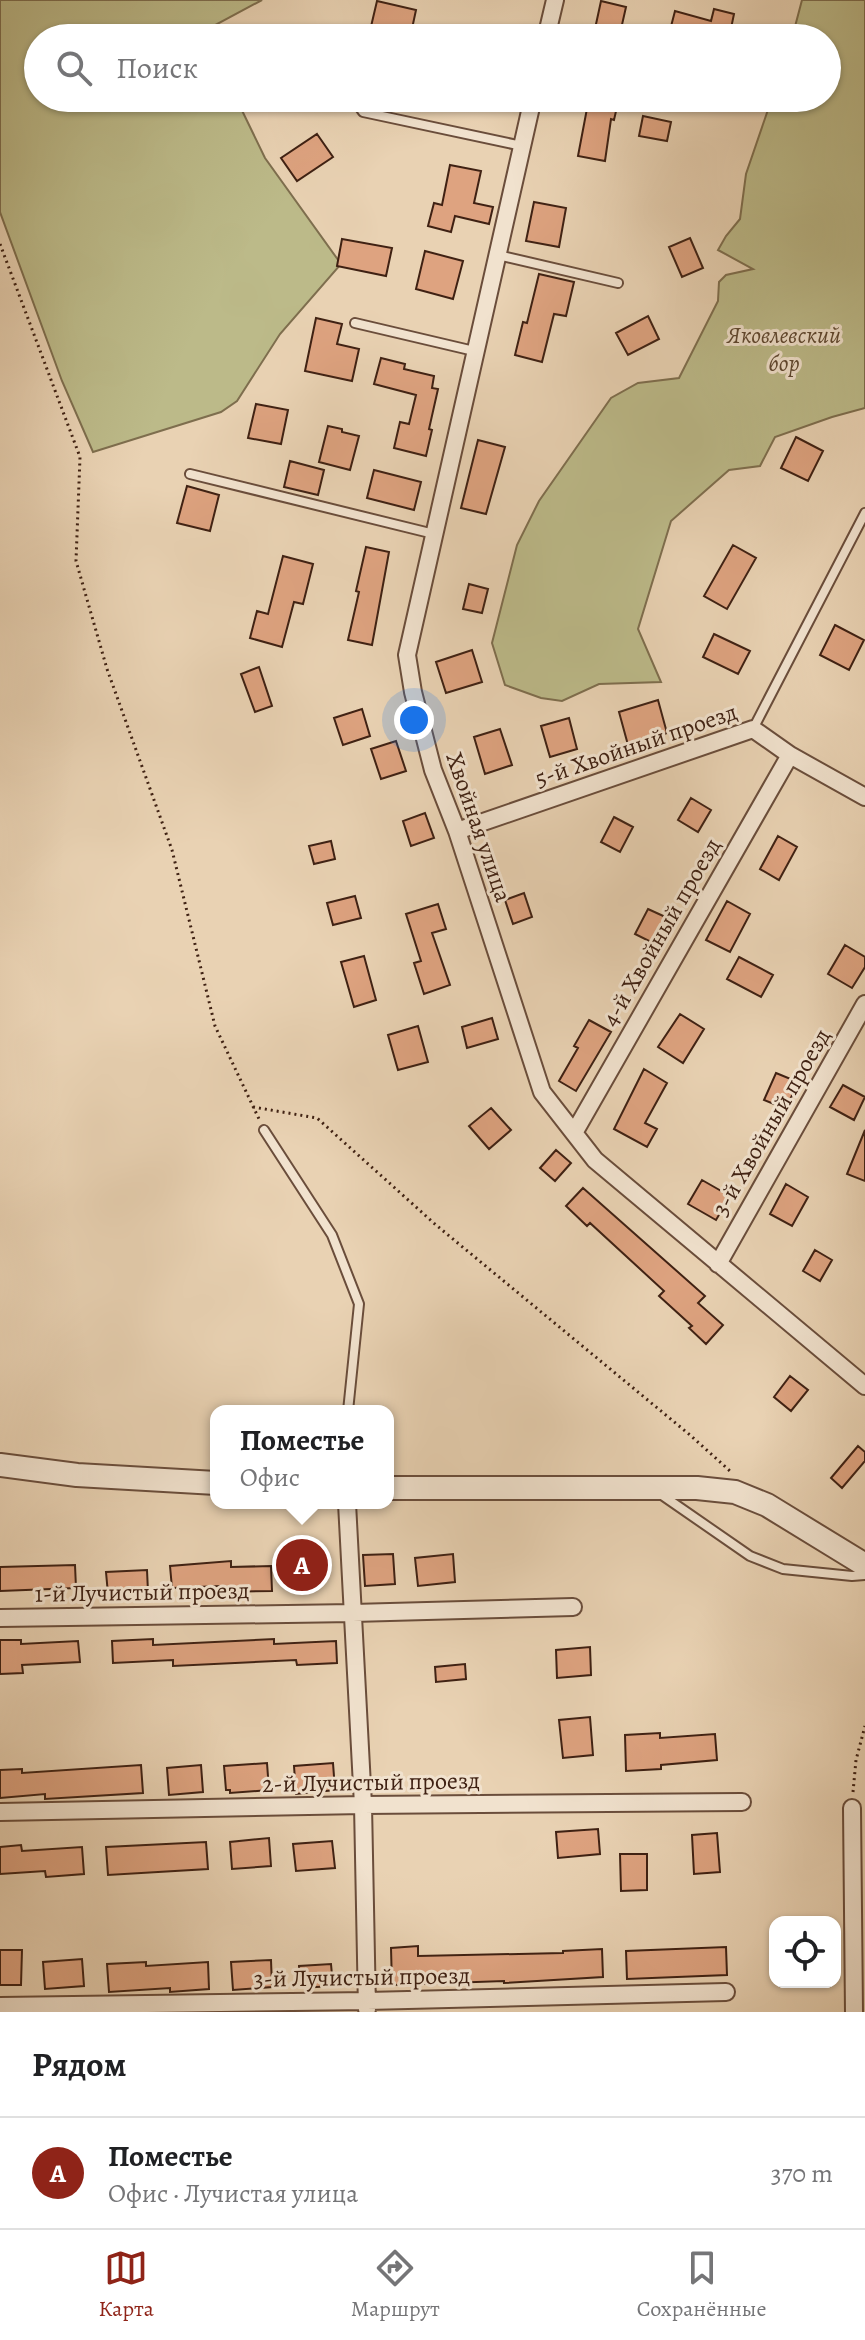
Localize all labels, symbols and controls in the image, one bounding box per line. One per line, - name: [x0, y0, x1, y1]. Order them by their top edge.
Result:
- search box: [24, 24, 841, 112]
- icon: search: [52, 46, 96, 90]
- text: Поиск: [116, 48, 198, 88]
- park label: Яковлевский бор: [726, 319, 841, 379]
- street label: 5-й Хвойный проезд: [531, 695, 741, 795]
- your location: [394, 700, 434, 740]
- street label: Хвойная улица: [438, 748, 520, 906]
- street label: 4-й Хвойный проезд: [594, 832, 728, 1032]
- street label: 3-й Хвойный проезд: [704, 1022, 838, 1222]
- popup: [210, 1405, 394, 1509]
- text: Поместье: [240, 1420, 364, 1460]
- text: Офис: [240, 1460, 300, 1495]
- pin: A: [276, 1535, 328, 1595]
- street label: 1-й Лучистый проезд: [34, 1574, 250, 1610]
- street label: 2-й Лучистый проезд: [262, 1764, 480, 1800]
- map controls: [769, 1916, 841, 1988]
- button: locate: [769, 1916, 841, 1988]
- street label: 3-й Лучистый проезд: [253, 1959, 471, 1995]
- text: Рядом: [32, 2041, 126, 2088]
- text: Поместье: [108, 2136, 233, 2176]
- text: A: [50, 2156, 66, 2191]
- text: 370 m: [771, 2156, 833, 2191]
- text: Офис · Лучистая улица: [108, 2176, 358, 2211]
- tab: Карта: [98, 2246, 154, 2324]
- tab: Маршрут: [351, 2246, 440, 2324]
- tab: Сохранённые: [637, 2246, 767, 2324]

